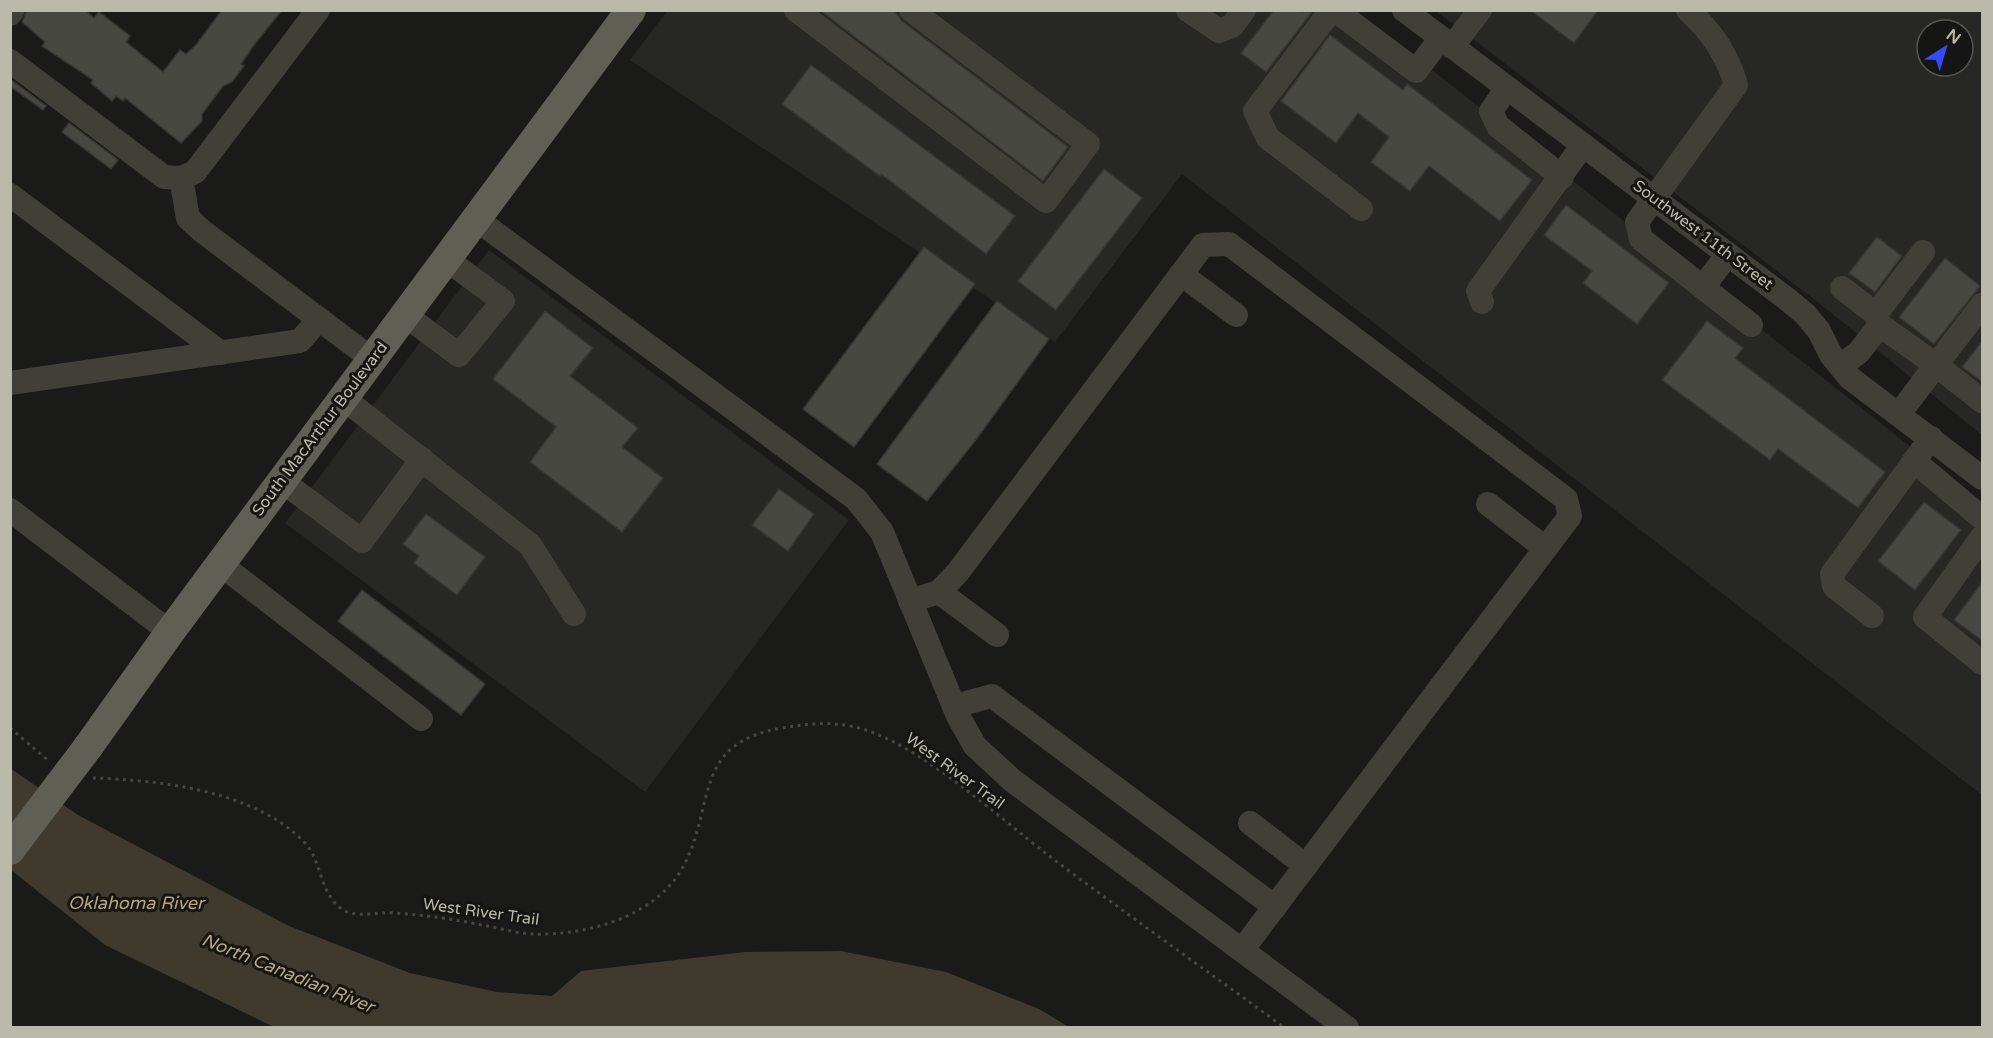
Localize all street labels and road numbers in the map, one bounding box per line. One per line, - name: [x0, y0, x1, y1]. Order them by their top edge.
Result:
- street label: Southwest 11th Street: [1629, 176, 1777, 294]
- street label: South MacArthur Boulevard: [248, 338, 392, 520]
- street label: West River Trail: [902, 728, 1008, 814]
- street label: West River Trail: [421, 894, 541, 930]

